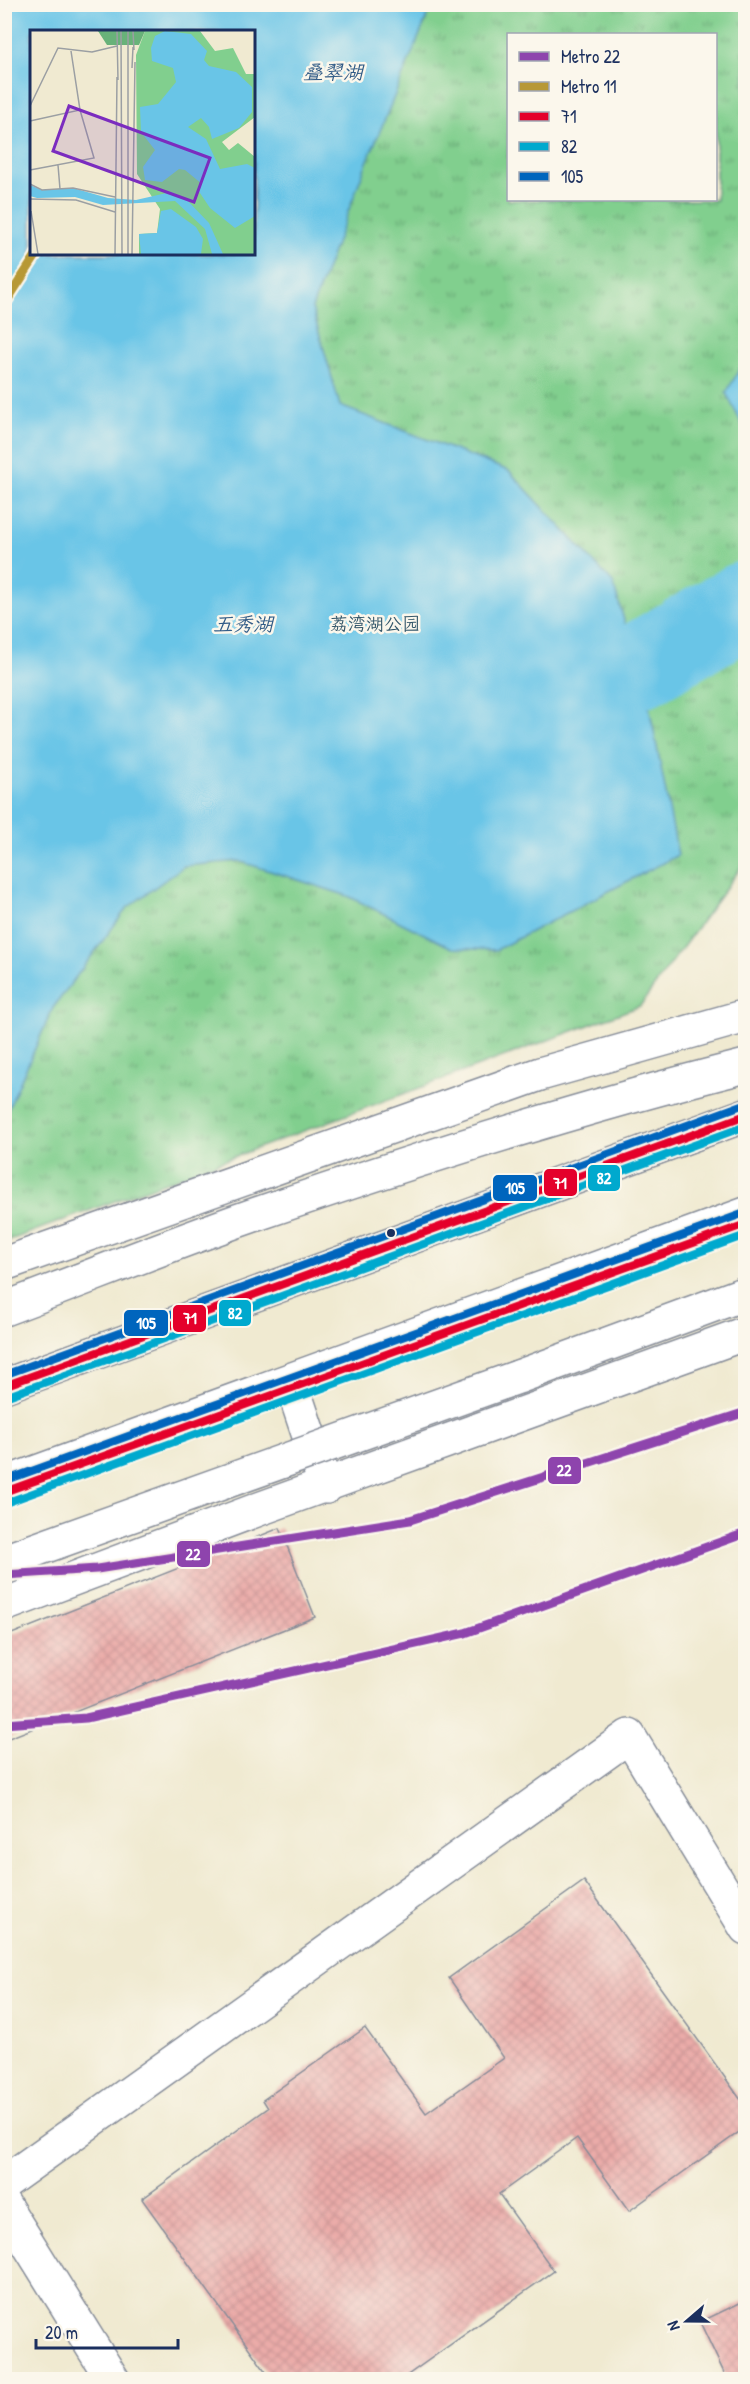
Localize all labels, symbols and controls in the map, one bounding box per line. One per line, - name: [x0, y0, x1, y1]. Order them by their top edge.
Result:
- inset map: [30, 30, 255, 255]
- legend: [507, 33, 717, 201]
- text: Metro 22: [561, 44, 621, 69]
- water label: 叠翠湖: [303, 58, 365, 85]
- text: Metro 11: [561, 74, 616, 99]
- text: 71: [561, 104, 576, 129]
- text: 82: [561, 134, 578, 159]
- text: 105: [561, 164, 584, 189]
- water label: 五秀湖: [213, 610, 275, 637]
- park label: 荔湾湖公园: [330, 611, 420, 636]
- line badge: 82: [587, 1164, 621, 1192]
- text: 82: [597, 1167, 612, 1189]
- line badge: 71: [543, 1168, 578, 1197]
- text: 71: [552, 1172, 567, 1194]
- line badge: 105: [492, 1174, 538, 1202]
- text: 105: [505, 1177, 525, 1199]
- unlabelled marker: [385, 1227, 397, 1239]
- line badge: 82: [218, 1299, 252, 1327]
- text: 82: [228, 1302, 243, 1324]
- line badge: 71: [172, 1304, 207, 1333]
- text: 71: [182, 1307, 197, 1329]
- line badge: 105: [123, 1309, 169, 1337]
- text: 105: [136, 1312, 156, 1334]
- line badge: 22: [547, 1456, 582, 1485]
- text: 22: [557, 1459, 572, 1481]
- line badge: 22: [176, 1540, 211, 1568]
- text: 22: [186, 1543, 201, 1565]
- north arrow: [657, 2291, 717, 2351]
- scale bar: [36, 2312, 178, 2350]
- text: N: [661, 2318, 685, 2334]
- text: 20 m: [45, 2320, 78, 2345]

